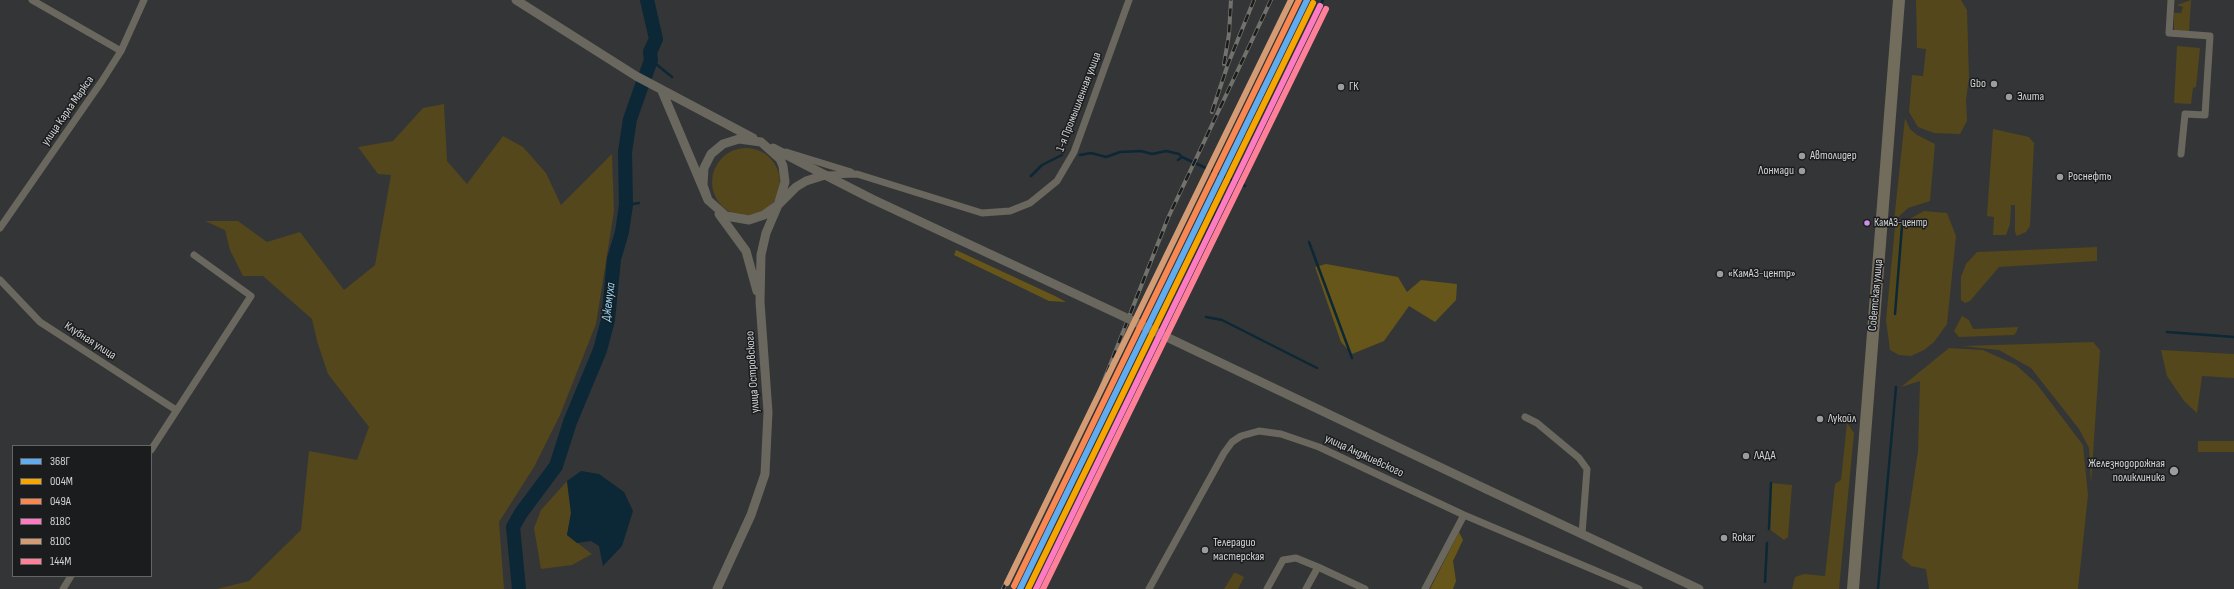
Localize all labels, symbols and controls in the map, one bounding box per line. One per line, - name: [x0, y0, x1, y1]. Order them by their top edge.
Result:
- street label: 1-я Промышленная улица: [1053, 50, 1105, 154]
- street label: улица Карла Маркса: [39, 73, 97, 149]
- place label: Gbo: [1970, 77, 1986, 91]
- marker: Gbo: [1989, 79, 1999, 89]
- place label: ГК: [1349, 80, 1359, 94]
- marker: ГК: [1336, 82, 1346, 92]
- place label: Элита: [2017, 90, 2044, 104]
- marker: Элита: [2004, 92, 2014, 102]
- place label: Автолидер: [1810, 149, 1857, 163]
- marker: Автолидер: [1797, 151, 1807, 161]
- place label: Лонмади: [1758, 164, 1794, 178]
- marker: Лонмади: [1797, 166, 1807, 176]
- place label: Роснефть: [2068, 170, 2112, 184]
- marker: Роснефть: [2055, 172, 2065, 182]
- place label: КамАЗ-центр: [1874, 216, 1927, 230]
- marker: КамАЗ-центр: [1862, 218, 1872, 228]
- street label: Советская улица: [1866, 258, 1886, 332]
- place label: «КамАЗ-центр»: [1728, 267, 1796, 281]
- marker: «КамАЗ-центр»: [1715, 269, 1725, 279]
- water label: Джемуха: [599, 282, 619, 322]
- street label: Клубная улица: [61, 319, 119, 363]
- street label: улица Островского: [743, 331, 763, 413]
- place label: Лукойл: [1828, 412, 1856, 426]
- marker: Лукойл: [1815, 414, 1825, 424]
- street label: улица Анджиевского: [1322, 431, 1406, 481]
- legend: [12, 445, 152, 577]
- place label: ЛАДА: [1754, 449, 1776, 463]
- marker: ЛАДА: [1741, 451, 1751, 461]
- text: 368Г: [50, 454, 70, 469]
- place label: Железнодорожная поликлиника: [2088, 457, 2165, 485]
- marker: Железнодорожная поликлиника: [2168, 465, 2180, 477]
- text: 004М: [50, 474, 73, 489]
- text: 049А: [50, 494, 71, 509]
- text: 818С: [50, 514, 71, 529]
- place label: Rokar: [1732, 531, 1755, 545]
- marker: Rokar: [1719, 533, 1729, 543]
- text: 810С: [50, 534, 71, 549]
- place label: Телерадио мастерская: [1213, 536, 1264, 564]
- marker: Телерадио мастерская: [1200, 545, 1210, 555]
- text: 144М: [50, 554, 71, 569]

